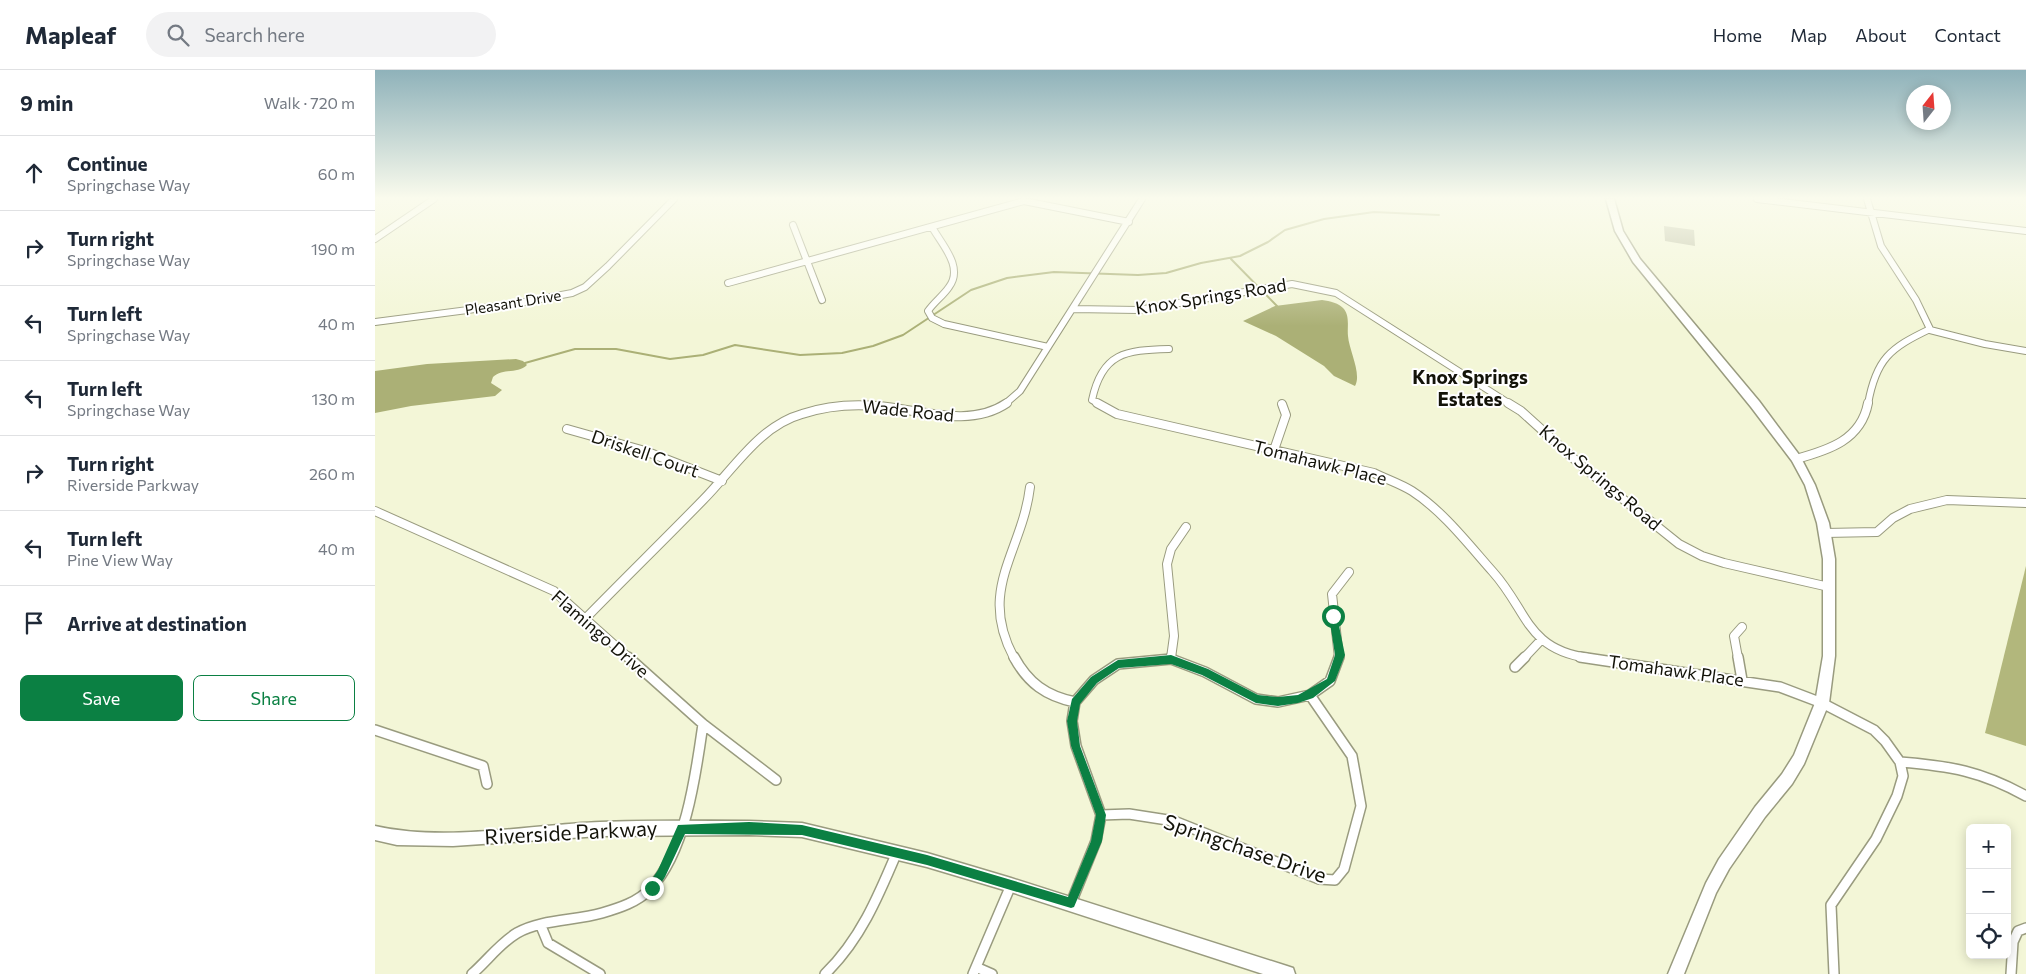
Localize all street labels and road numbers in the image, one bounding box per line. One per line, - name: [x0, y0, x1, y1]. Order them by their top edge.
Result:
- street label: Knox Springs Road: [1134, 273, 1288, 319]
- street label: Pleasant Drive: [463, 285, 562, 319]
- street label: Wade Road: [861, 394, 955, 426]
- street label: Knox Springs Road: [1535, 420, 1666, 535]
- street label: Driskell Court: [589, 424, 702, 482]
- street label: Tomahawk Place: [1251, 435, 1389, 489]
- street label: Flamingo Drive: [547, 585, 654, 682]
- street label: Tomahawk Place: [1607, 650, 1745, 690]
- street label: Springchase Drive: [1161, 808, 1330, 887]
- street label: Riverside Parkway: [484, 814, 658, 849]

